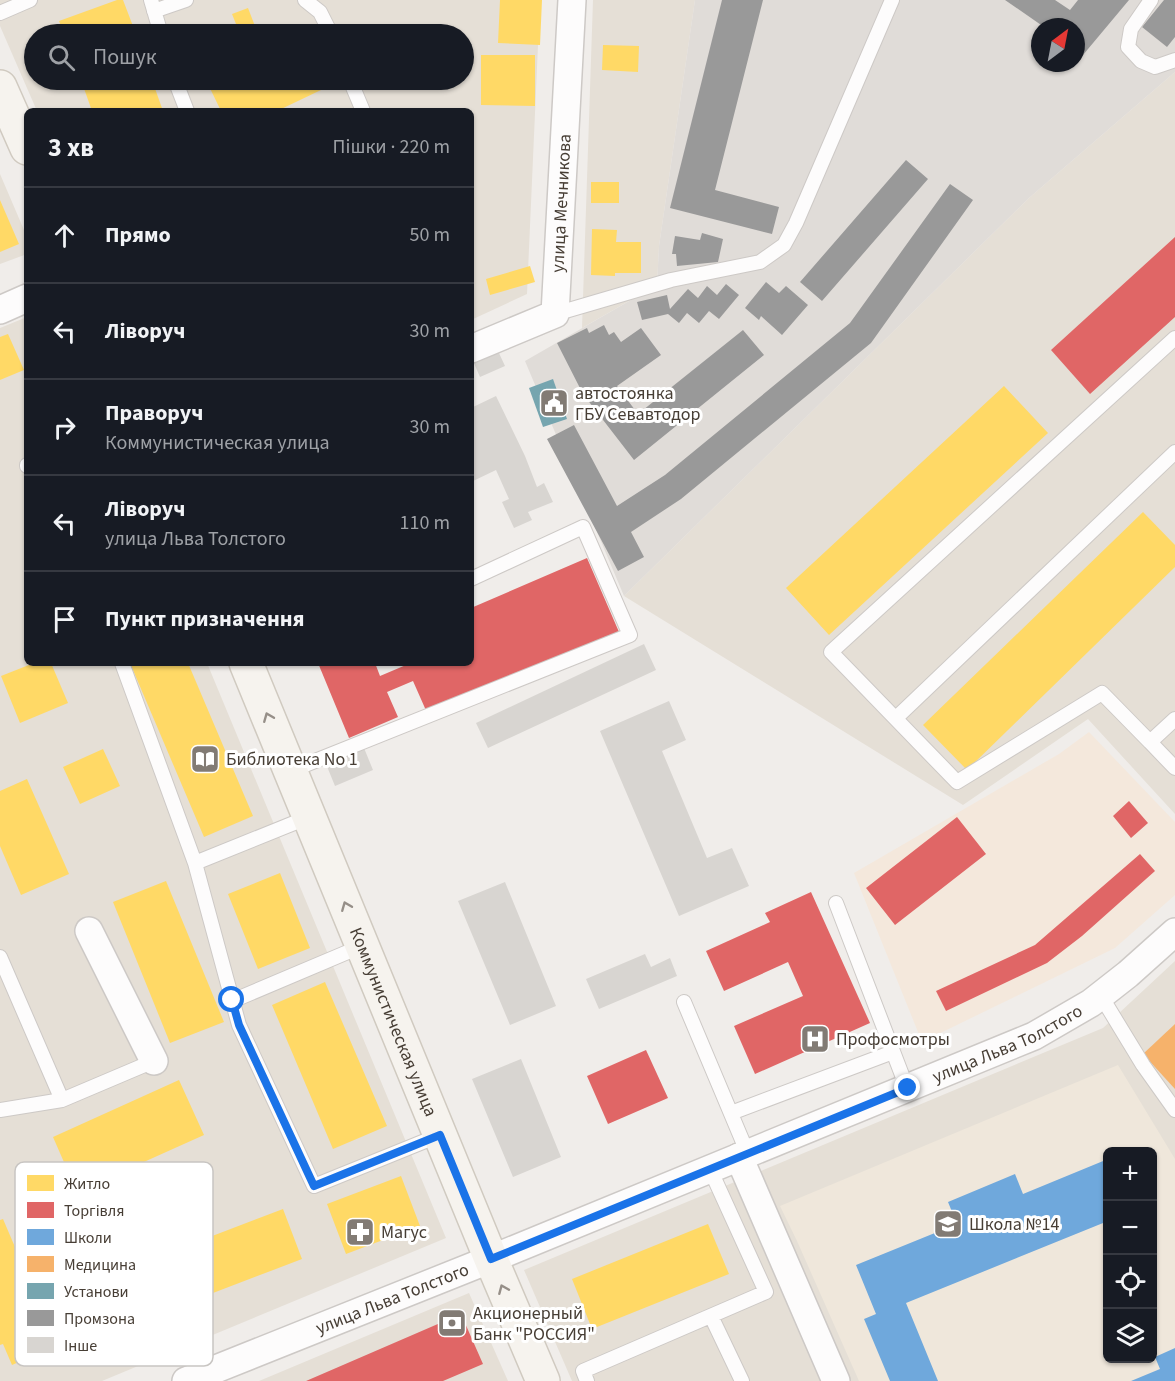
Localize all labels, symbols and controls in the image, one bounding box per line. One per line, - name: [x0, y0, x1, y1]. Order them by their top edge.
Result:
- north arrow: [1031, 18, 1085, 72]
- search box: [24, 24, 474, 90]
- icon: search: [45, 41, 78, 74]
- text: Пошук: [93, 41, 157, 73]
- text: 3 хв: [48, 129, 94, 166]
- text: Пішки · 220 m: [333, 133, 450, 161]
- street label: улица Мечникова: [545, 133, 577, 273]
- icon: ahead: [48, 219, 81, 252]
- text: Прямо: [105, 219, 171, 251]
- text: 50 m: [410, 221, 450, 249]
- icon: left: [48, 315, 81, 348]
- text: Ліворуч: [105, 315, 185, 347]
- text: 30 m: [410, 317, 450, 345]
- place label: автостоянка ГБУ Севавтодор: [575, 381, 701, 427]
- public building icon: автостоянка ГБУ Севавтодор: [538, 387, 570, 419]
- text: Праворуч: [105, 397, 203, 429]
- icon: right: [48, 411, 81, 444]
- text: 30 m: [410, 413, 450, 441]
- text: Коммунистическая улица: [105, 429, 330, 457]
- text: Ліворуч: [105, 493, 185, 525]
- icon: left: [48, 507, 81, 540]
- text: 110 m: [400, 509, 450, 537]
- text: улица Льва Толстого: [105, 525, 286, 553]
- icon: arrive: [48, 603, 81, 636]
- text: Пункт призначення: [105, 603, 305, 635]
- one-way arrow: [263, 712, 275, 723]
- library icon: Библиотека No 1: [189, 743, 221, 775]
- place label: Библиотека No 1: [226, 747, 358, 772]
- one-way arrow: [341, 901, 353, 912]
- street label: Коммунистическая улица: [343, 924, 444, 1120]
- route start: [218, 986, 244, 1012]
- street label: улица Льва Толстого: [928, 998, 1087, 1089]
- hospital icon: Профосмотры: [799, 1023, 831, 1055]
- place label: Профосмотры: [836, 1027, 950, 1052]
- route end: [894, 1074, 920, 1100]
- map controls: [1103, 1147, 1157, 1363]
- button: +: [1103, 1147, 1157, 1201]
- legend: [15, 1162, 213, 1366]
- text: Житло: [64, 1173, 110, 1195]
- text: Торгівля: [64, 1200, 124, 1222]
- button: −: [1103, 1201, 1157, 1255]
- school or university icon: Школа №14: [932, 1208, 964, 1240]
- place label: Школа №14: [969, 1212, 1059, 1237]
- pharmacy icon: Магус: [344, 1216, 376, 1248]
- place label: Магус: [381, 1220, 427, 1245]
- text: Школи: [64, 1227, 112, 1249]
- text: Медицина: [64, 1254, 136, 1276]
- button: locate: [1103, 1255, 1157, 1309]
- street label: улица Льва Толстого: [312, 1257, 472, 1340]
- text: Установи: [64, 1281, 129, 1303]
- one-way arrow: [499, 1284, 511, 1295]
- place label: Акционерный Банк "РОССИЯ": [473, 1301, 595, 1347]
- bank icon: Акционерный Банк "РОССИЯ": [436, 1307, 468, 1339]
- text: Промзона: [64, 1308, 135, 1330]
- button: layers: [1103, 1309, 1157, 1363]
- text: Інше: [64, 1335, 97, 1357]

